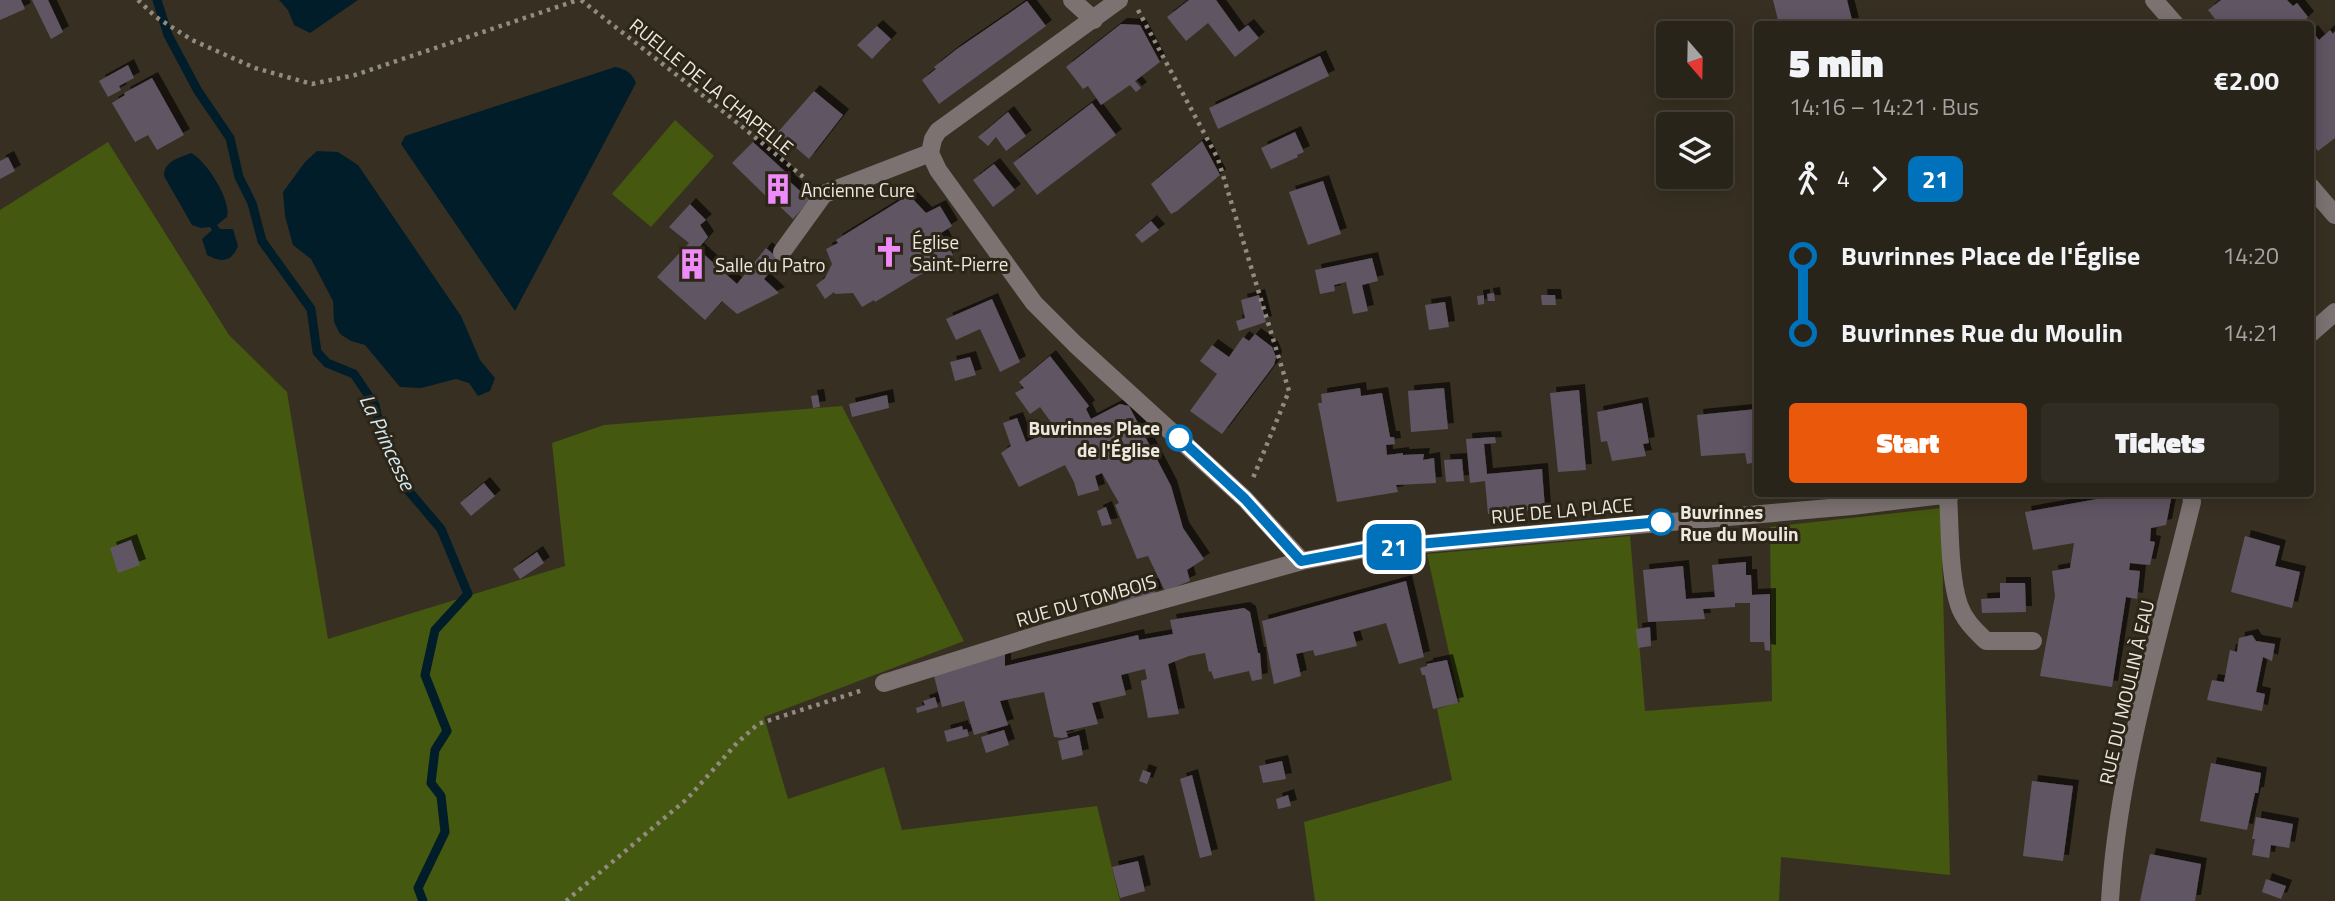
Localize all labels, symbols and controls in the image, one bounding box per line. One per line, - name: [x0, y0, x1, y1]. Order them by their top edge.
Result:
- street label: RUELLE DE LA CHAPELLE: [624, 11, 800, 161]
- north arrow: [1656, 21, 1732, 98]
- map controls: [1656, 21, 1733, 189]
- text: 5 min: [1789, 34, 1883, 92]
- text: €2.00: [2214, 61, 2279, 100]
- text: 14:16 – 14:21 · Bus: [1789, 89, 1979, 124]
- button: layers: [1656, 112, 1733, 189]
- icon: walk: [1789, 160, 1827, 198]
- icon: forward: [1860, 160, 1898, 198]
- text: 4: [1837, 161, 1850, 196]
- text: 21: [1922, 161, 1949, 197]
- building icon: Ancienne Cure: [761, 172, 795, 206]
- place label: Ancienne Cure: [801, 175, 915, 204]
- place label: Église Saint-Pierre: [912, 227, 1008, 278]
- church icon: Église Saint-Pierre: [872, 235, 906, 269]
- text: Buvrinnes Place de l'Église: [1841, 236, 2140, 275]
- text: 14:20: [2222, 238, 2279, 273]
- building icon: Salle du Patro: [675, 247, 709, 281]
- place label: Salle du Patro: [715, 250, 825, 279]
- text: Buvrinnes Rue du Moulin: [1841, 313, 2123, 352]
- text: 14:21: [2222, 315, 2279, 350]
- water label: La Princesse: [352, 389, 425, 496]
- button: Start: [1789, 403, 2027, 483]
- button: Tickets: [2041, 403, 2279, 483]
- place label: Buvrinnes Place de l'Église: [1029, 413, 1160, 464]
- marker: Buvrinnes Place de l'Église: [1166, 425, 1192, 451]
- street label: RUE DE LA PLACE: [1490, 489, 1634, 531]
- place label: Buvrinnes Rue du Moulin: [1680, 497, 1799, 548]
- marker: Buvrinnes Rue du Moulin: [1648, 509, 1674, 535]
- line badge: 21: [1362, 524, 1426, 570]
- text: 21: [1381, 529, 1407, 565]
- street label: RUE DU TOMBOIS: [1012, 566, 1160, 634]
- street label: RUE DU MOULIN À EAU: [2091, 597, 2161, 787]

